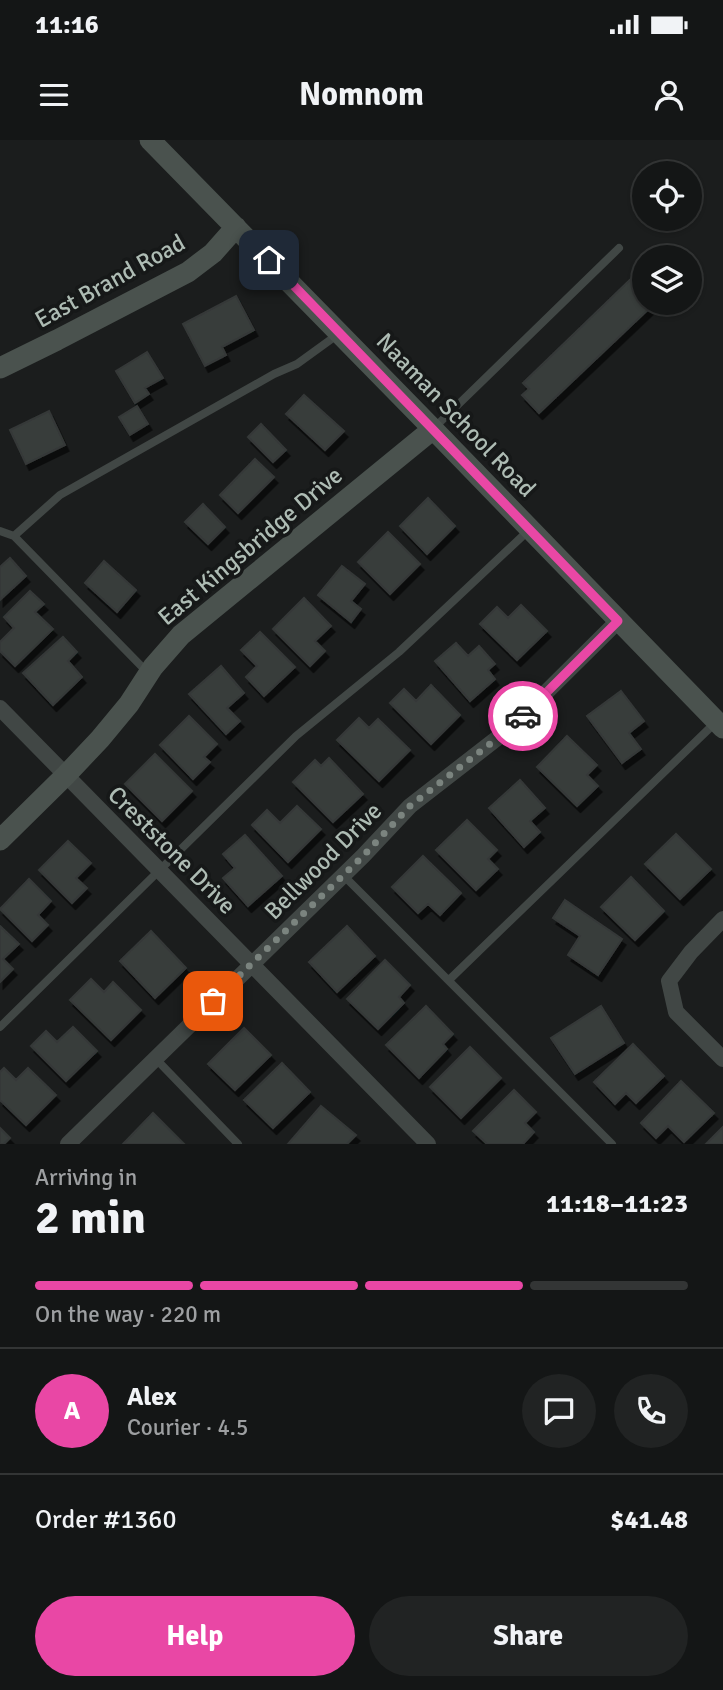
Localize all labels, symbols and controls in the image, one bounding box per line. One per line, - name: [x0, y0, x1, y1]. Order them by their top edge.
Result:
- text: 11:16: [35, 9, 99, 41]
- text: Nomnom: [299, 75, 424, 114]
- icon: menu: [35, 76, 73, 114]
- icon: person: [650, 76, 688, 114]
- map controls: [632, 161, 702, 315]
- button: locate: [632, 161, 702, 231]
- street label: East Brand Road: [30, 227, 190, 335]
- pin: [239, 230, 299, 290]
- icon: home: [250, 241, 288, 279]
- button: layers: [632, 245, 702, 315]
- street label: Naaman School Road: [370, 327, 542, 503]
- street label: East Kingsbridge Drive: [152, 460, 348, 632]
- courier: [488, 681, 558, 751]
- icon: car: [504, 697, 542, 735]
- street label: Creststone Drive: [102, 780, 242, 920]
- street label: Bellwood Drive: [258, 796, 388, 926]
- pin: [183, 971, 243, 1031]
- icon: bag: [194, 982, 232, 1020]
- text: Arriving in: [35, 1163, 137, 1192]
- text: 11:18–11:23: [546, 1188, 688, 1220]
- text: 2 min: [35, 1190, 146, 1246]
- text: On the way · 220 m: [35, 1300, 221, 1329]
- button: chat: [522, 1374, 596, 1448]
- button: phone: [614, 1374, 688, 1448]
- text: Alex: [127, 1381, 177, 1413]
- text: A: [64, 1395, 80, 1427]
- text: Courier · 4.5: [127, 1413, 248, 1442]
- text: Order #1360: [35, 1504, 176, 1536]
- text: $41.48: [610, 1504, 688, 1536]
- button: Help: [35, 1596, 355, 1676]
- button: Share: [369, 1596, 688, 1676]

